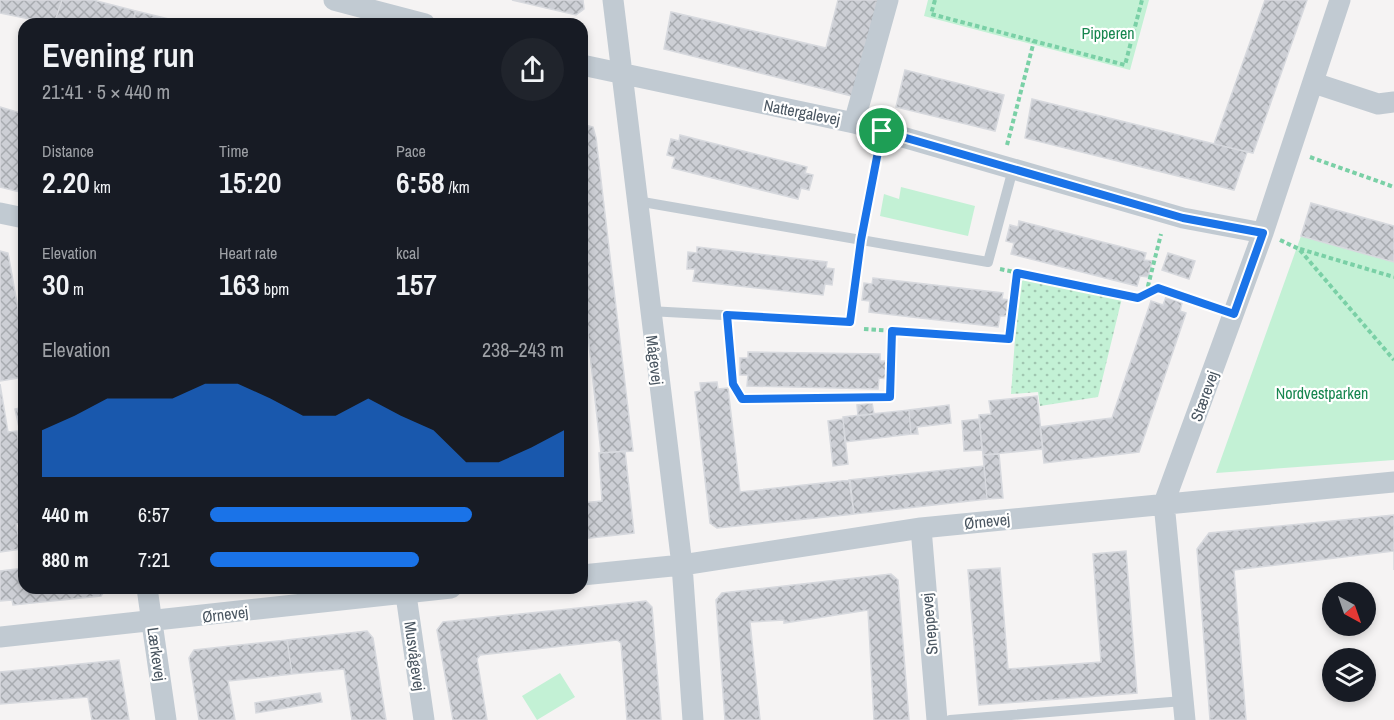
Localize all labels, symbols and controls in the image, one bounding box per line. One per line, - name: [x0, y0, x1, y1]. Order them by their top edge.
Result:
- park label: Pipperen: [1081, 22, 1135, 44]
- text: Evening run: [42, 33, 195, 77]
- button: share: [501, 38, 564, 101]
- text: 21:41 · 5 × 440 m: [42, 78, 170, 105]
- street label: Nattergalevej: [762, 94, 842, 130]
- pin: [856, 105, 907, 156]
- icon: arrive: [865, 114, 898, 147]
- text: Distance: [42, 140, 94, 162]
- text: Time: [219, 140, 249, 162]
- text: Pace: [396, 140, 426, 162]
- text: 2.20: [42, 162, 90, 202]
- text: 15:20: [219, 162, 281, 202]
- text: 6:58: [396, 162, 445, 202]
- text: km: [90, 176, 111, 198]
- text: /km: [445, 176, 470, 198]
- text: Elevation: [42, 242, 97, 264]
- text: Heart rate: [219, 242, 277, 264]
- text: kcal: [396, 242, 419, 264]
- text: 30: [42, 264, 69, 304]
- text: 163: [219, 264, 260, 304]
- text: 157: [396, 264, 437, 304]
- text: m: [69, 278, 84, 300]
- text: bpm: [260, 278, 289, 300]
- street label: Mågevej: [641, 334, 669, 386]
- text: Elevation: [42, 336, 110, 363]
- text: 238–243 m: [482, 336, 564, 363]
- street label: Stærevej: [1185, 367, 1223, 424]
- park label: Nordvestparken: [1276, 382, 1368, 404]
- text: 440 m: [42, 501, 89, 528]
- text: 6:57: [138, 501, 170, 528]
- street label: Ørnevej: [963, 508, 1011, 534]
- text: 880 m: [42, 546, 89, 573]
- text: 7:21: [138, 546, 170, 573]
- north arrow: [1322, 582, 1376, 636]
- map controls: [1322, 582, 1376, 702]
- street label: Sneppevej: [915, 592, 943, 656]
- street label: Ørnevej: [201, 600, 249, 628]
- street label: Musvågevej: [399, 620, 431, 692]
- street label: Lærkevej: [142, 626, 172, 682]
- button: layers: [1322, 648, 1376, 702]

